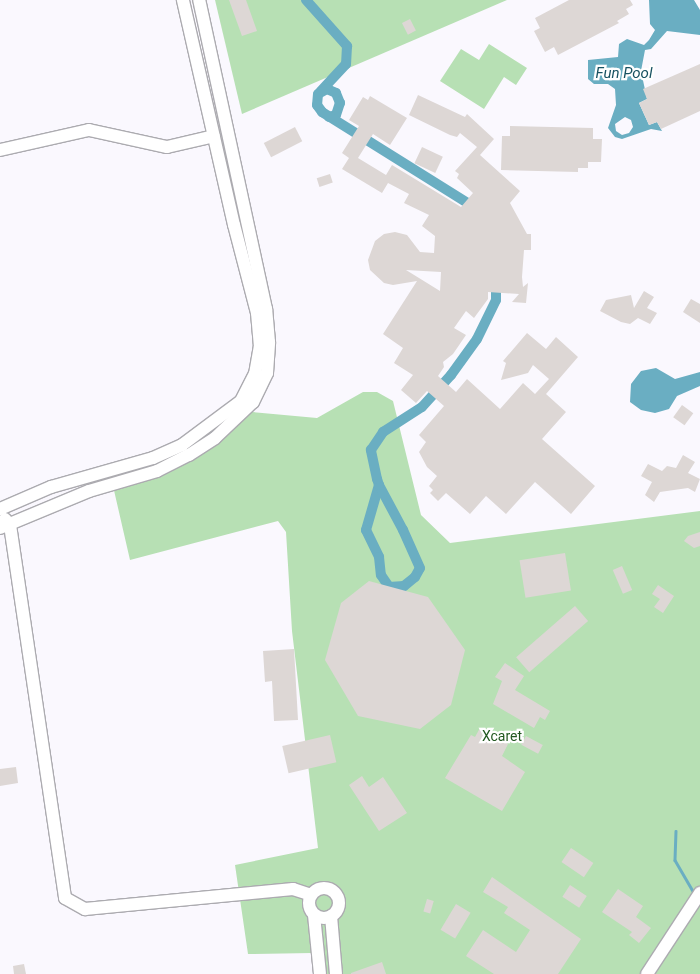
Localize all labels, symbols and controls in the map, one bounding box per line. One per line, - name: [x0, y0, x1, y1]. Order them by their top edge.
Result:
- water label: Fun Pool: [596, 65, 652, 83]
- park label: Xcaret: [482, 728, 522, 744]

